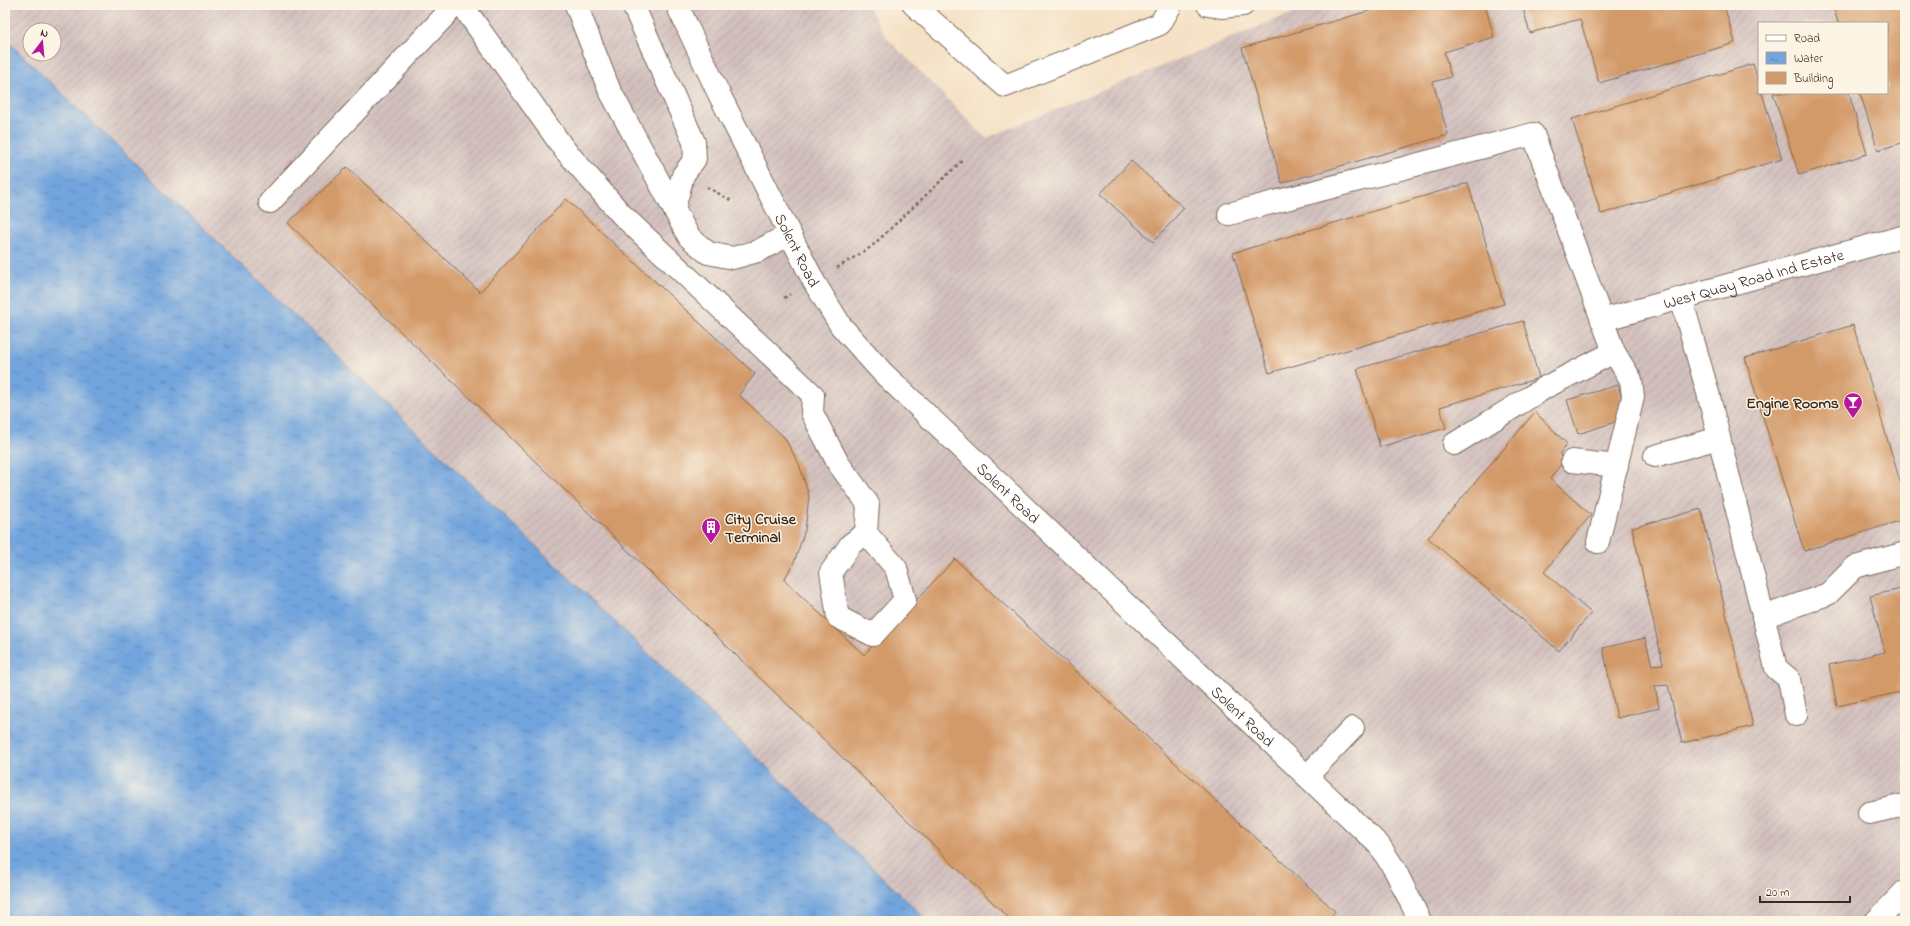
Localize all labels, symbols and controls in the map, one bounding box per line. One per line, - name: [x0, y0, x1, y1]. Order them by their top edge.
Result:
- north arrow: [22, 22, 62, 62]
- legend: [1758, 22, 1888, 94]
- text: N: [39, 25, 50, 42]
- text: Road: [1794, 30, 1820, 48]
- text: Water: [1794, 50, 1823, 68]
- text: Building: [1793, 70, 1833, 89]
- street label: Solent Road: [767, 210, 825, 292]
- street label: West Quay Road Ind Estate: [1661, 243, 1847, 316]
- bar icon: Engine Rooms: [1842, 391, 1864, 419]
- place label: Engine Rooms: [1746, 392, 1839, 417]
- street label: Solent Road: [970, 458, 1044, 530]
- place label: City Cruise Terminal: [725, 508, 797, 550]
- building icon: City Cruise Terminal: [700, 516, 722, 544]
- street label: Solent Road: [1205, 681, 1279, 754]
- scale bar: [1760, 878, 1850, 904]
- text: 20 m: [1766, 884, 1789, 902]

